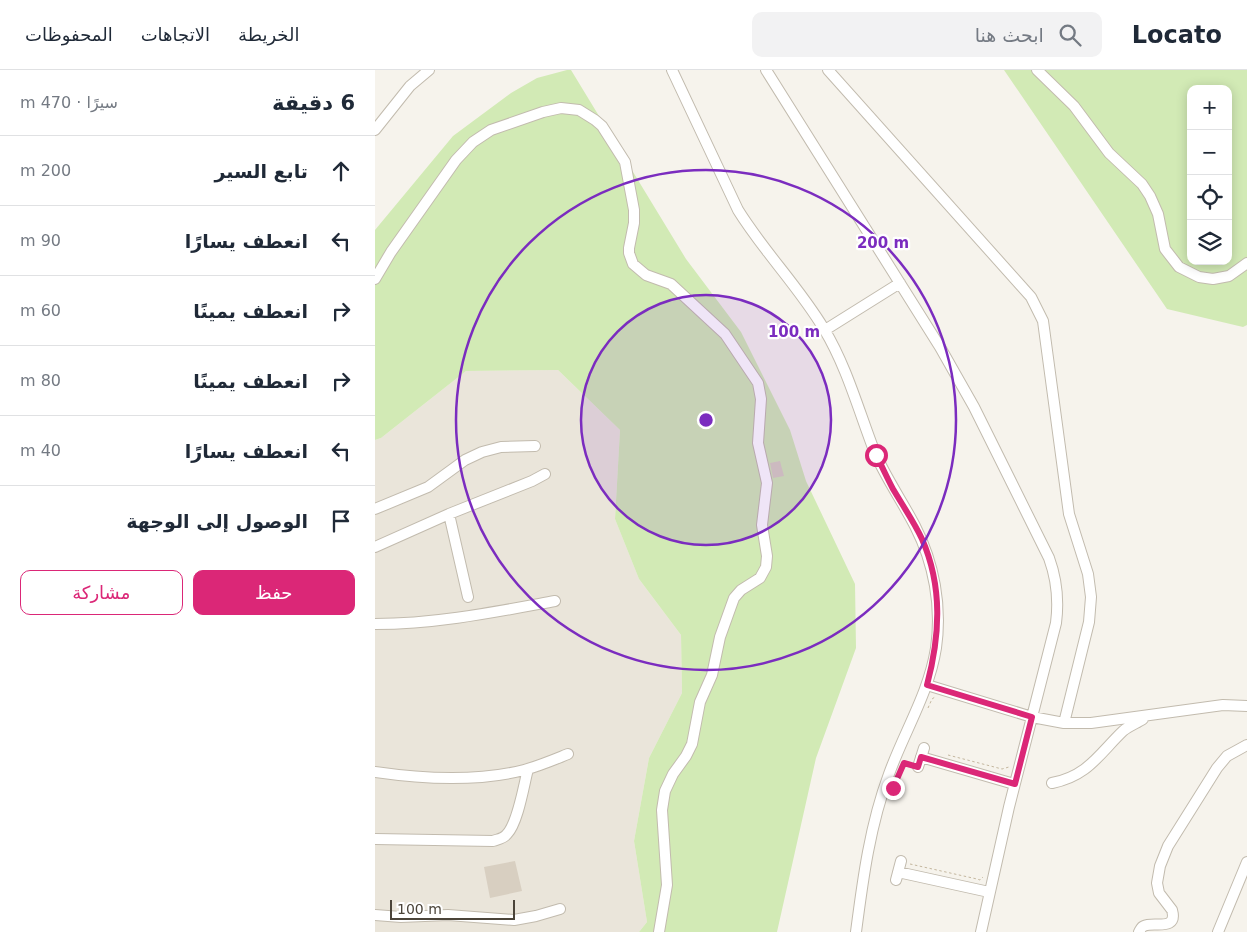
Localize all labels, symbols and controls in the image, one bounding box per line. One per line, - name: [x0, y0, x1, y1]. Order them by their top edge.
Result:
- search box: [752, 12, 1102, 57]
- icon: search: [1056, 21, 1084, 49]
- text: Locato: [1132, 21, 1222, 49]
- text: المحفوظات: [25, 24, 113, 45]
- text: الاتجاهات: [141, 24, 210, 45]
- text: الخريطة: [238, 24, 299, 45]
- text: ابحث هنا: [975, 24, 1044, 46]
- map controls: [1187, 85, 1232, 265]
- button: +: [1187, 85, 1232, 130]
- text: 6 دقيقة: [272, 91, 355, 115]
- text: سيرًا · 470 m: [20, 93, 118, 112]
- button: −: [1187, 130, 1232, 175]
- icon: ahead: [327, 157, 355, 185]
- text: تابع السير: [214, 160, 308, 182]
- text: 200 m: [20, 161, 71, 180]
- button: locate: [1187, 175, 1232, 220]
- button: layers: [1187, 220, 1232, 265]
- icon: left: [327, 227, 355, 255]
- text: انعطف يسارًا: [185, 230, 308, 252]
- text: 90 m: [20, 231, 61, 250]
- text: 200 m: [857, 234, 909, 252]
- icon: right: [327, 297, 355, 325]
- text: انعطف يمينًا: [193, 300, 308, 322]
- text: 60 m: [20, 301, 61, 320]
- text: 100 m: [768, 323, 820, 341]
- icon: right: [327, 367, 355, 395]
- text: انعطف يمينًا: [193, 370, 308, 392]
- text: 80 m: [20, 371, 61, 390]
- centre of rings: [697, 411, 715, 429]
- icon: left: [327, 437, 355, 465]
- text: انعطف يسارًا: [185, 440, 308, 462]
- text: 40 m: [20, 441, 61, 460]
- route start: [865, 444, 888, 467]
- icon: arrive: [327, 507, 355, 535]
- text: الوصول إلى الوجهة: [126, 510, 308, 532]
- button: مشاركة: [20, 570, 183, 615]
- button: حفظ: [193, 570, 355, 615]
- route end: [882, 777, 905, 800]
- scale bar: [390, 897, 515, 920]
- text: 100 m: [397, 901, 442, 917]

